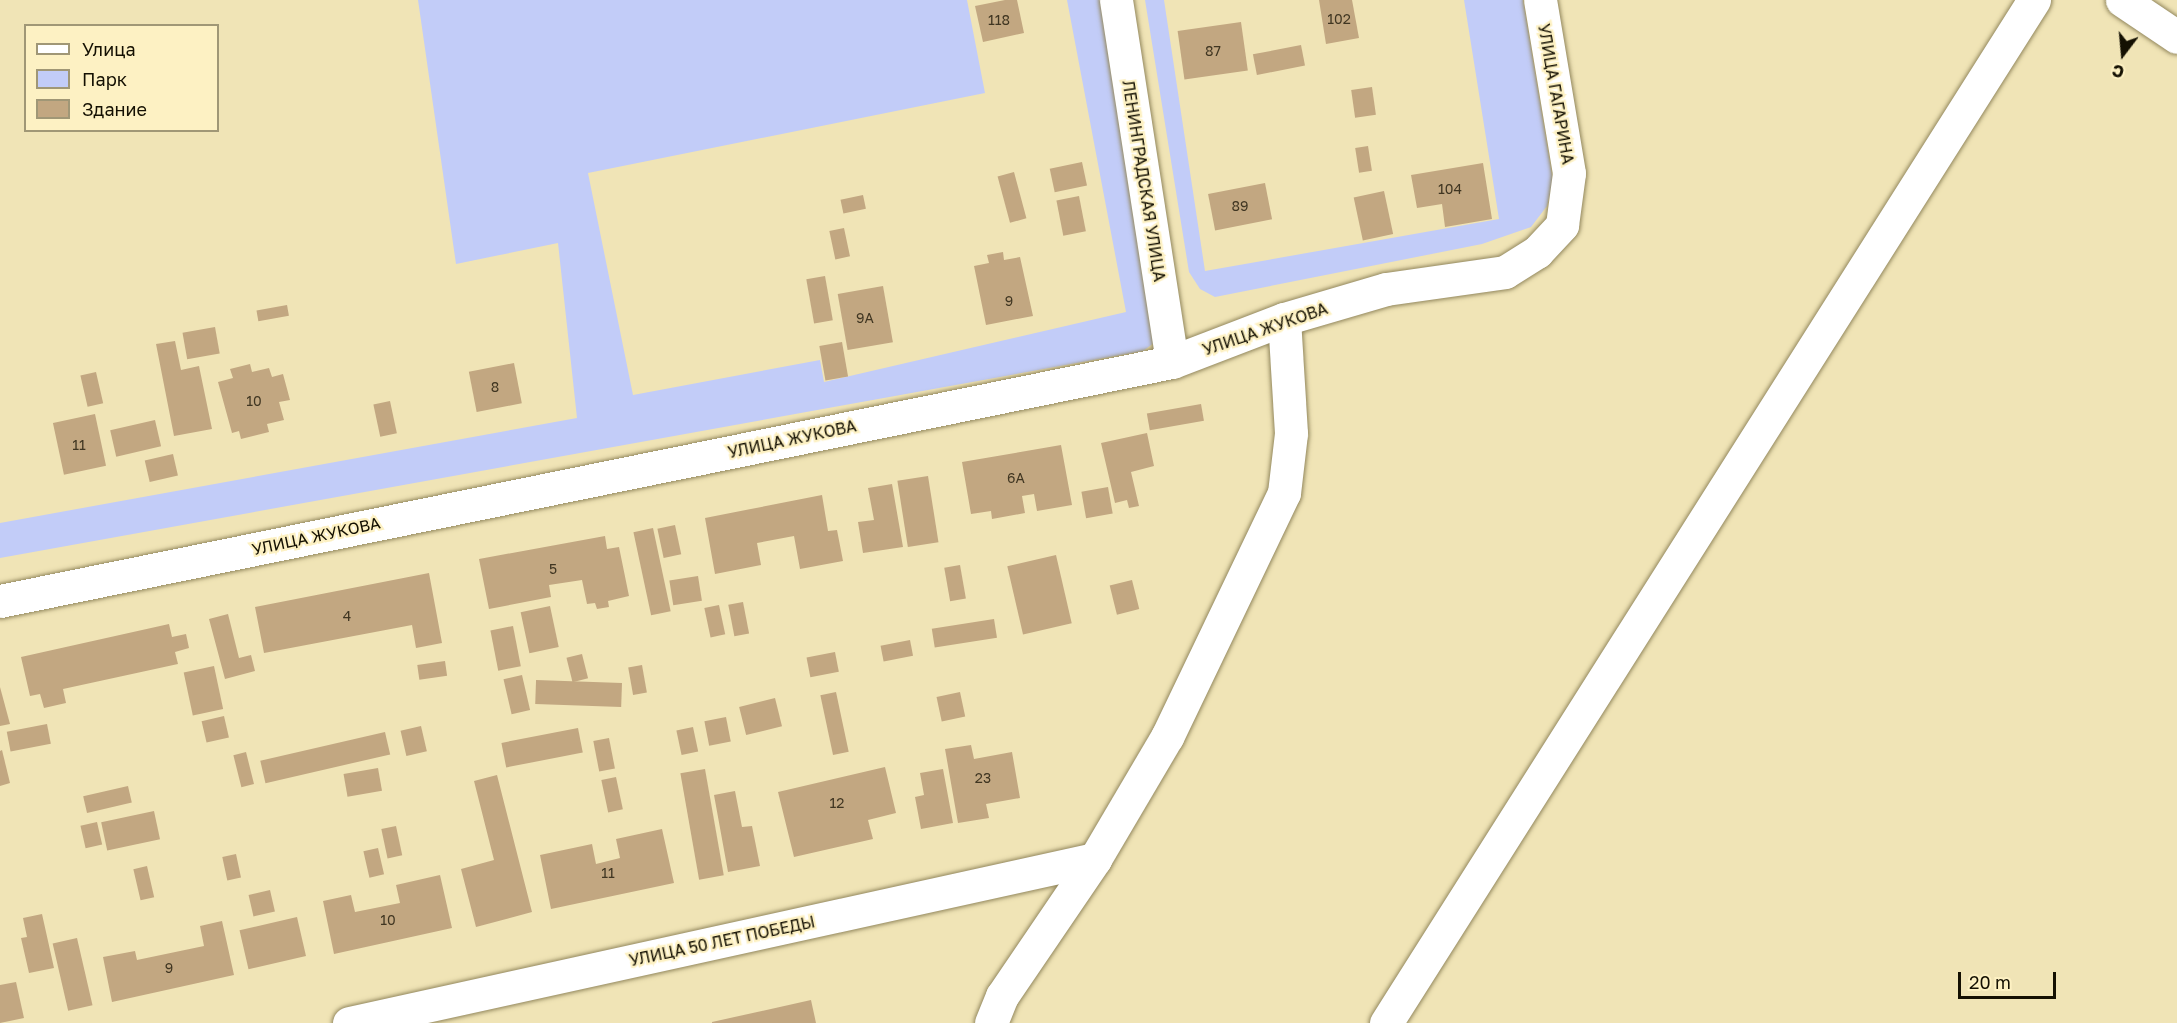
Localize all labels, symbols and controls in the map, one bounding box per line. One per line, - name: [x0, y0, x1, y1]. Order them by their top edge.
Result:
- house number: 102: [1327, 11, 1351, 27]
- house number: 118: [988, 12, 1010, 28]
- street label: УЛИЦА ГАГАРИНА: [1534, 22, 1578, 166]
- legend: [24, 24, 219, 132]
- north arrow: [2093, 24, 2153, 84]
- text: Улица: [82, 38, 136, 60]
- house number: 87: [1205, 43, 1221, 59]
- text: С: [2110, 60, 2126, 82]
- text: Парк: [82, 68, 127, 90]
- street label: ЛЕНИНГРАДСКАЯ УЛИЦА: [1119, 79, 1169, 283]
- text: Здание: [82, 98, 147, 120]
- house number: 104: [1438, 181, 1462, 197]
- house number: 89: [1231, 198, 1249, 214]
- house number: 9: [1005, 293, 1013, 309]
- street label: УЛИЦА ЖУКОВА: [1200, 299, 1330, 359]
- house number: 9А: [856, 310, 874, 326]
- house number: 8: [491, 379, 499, 395]
- house number: 10: [246, 393, 262, 409]
- street label: УЛИЦА ЖУКОВА: [726, 416, 858, 462]
- house number: 11: [72, 437, 86, 453]
- house number: 6А: [1007, 470, 1025, 486]
- street label: УЛИЦА ЖУКОВА: [250, 513, 382, 559]
- house number: 5: [549, 561, 557, 577]
- house number: 4: [343, 608, 351, 624]
- house number: 23: [975, 770, 991, 786]
- house number: 12: [830, 795, 844, 811]
- house number: 11: [601, 865, 615, 881]
- house number: 10: [380, 912, 396, 928]
- street label: УЛИЦА 50 ЛЕТ ПОБЕДЫ: [627, 912, 817, 970]
- house number: 9: [165, 960, 173, 976]
- scale bar: [1961, 960, 2058, 998]
- text: 20 m: [1969, 971, 2011, 993]

